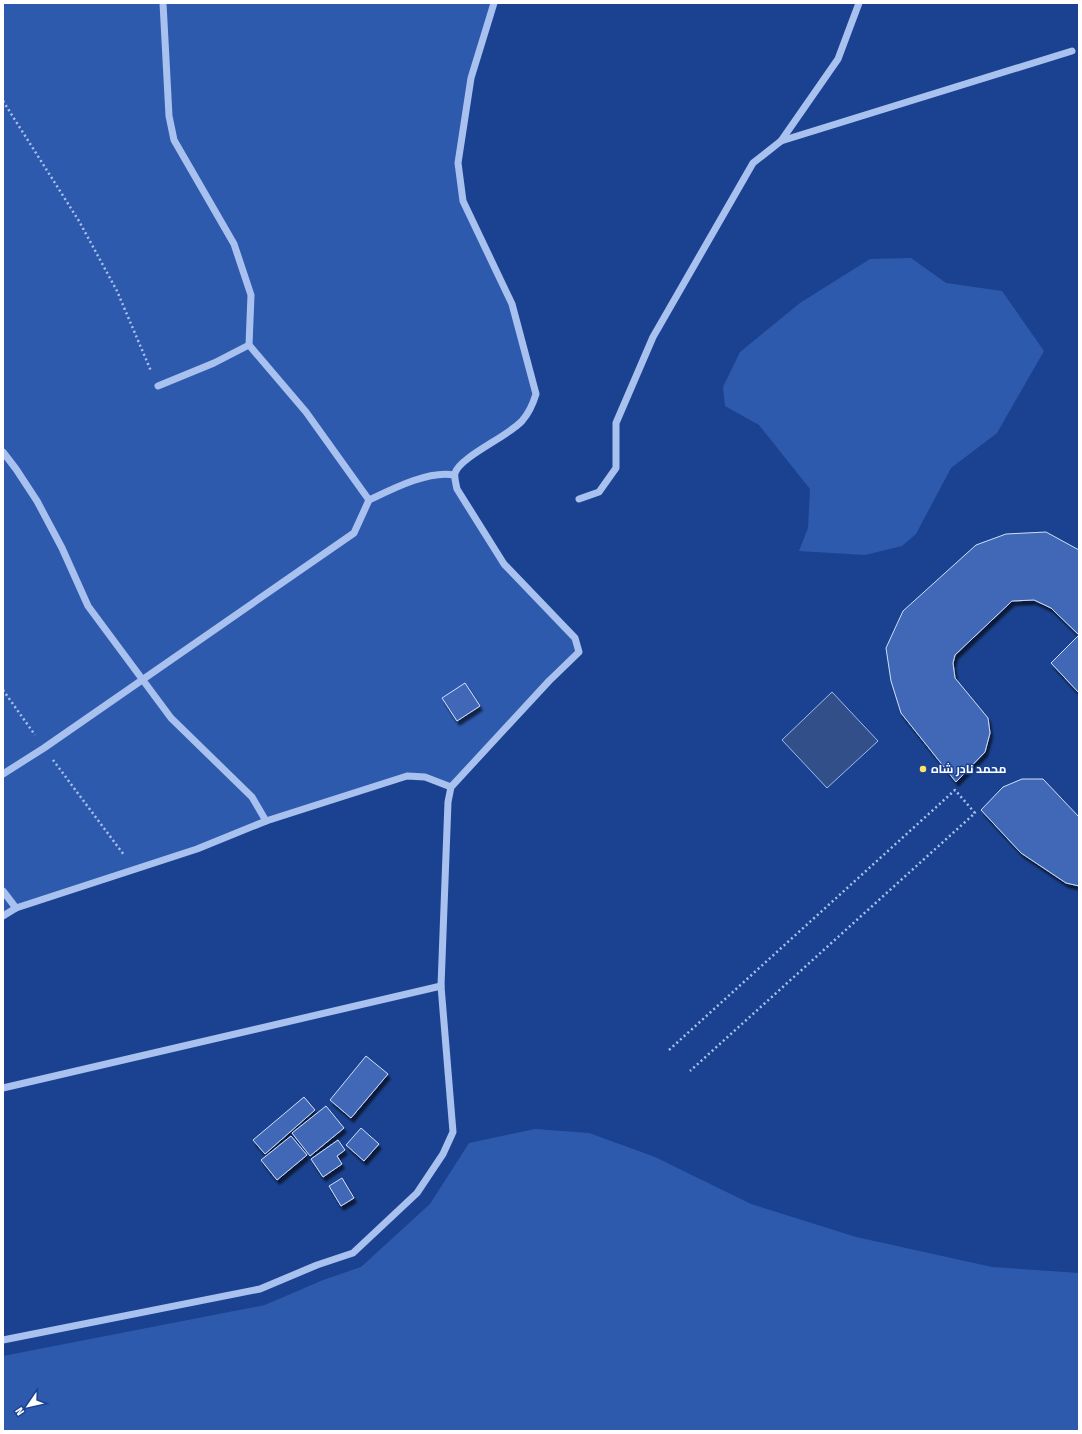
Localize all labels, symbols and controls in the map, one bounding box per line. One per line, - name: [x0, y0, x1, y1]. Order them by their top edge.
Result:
- place label: محمد نادر شاه: [931, 762, 1007, 777]
- marker: محمد نادر شاه: [918, 764, 928, 774]
- north arrow: [8, 1386, 48, 1426]
- text: N: [13, 1405, 27, 1418]

